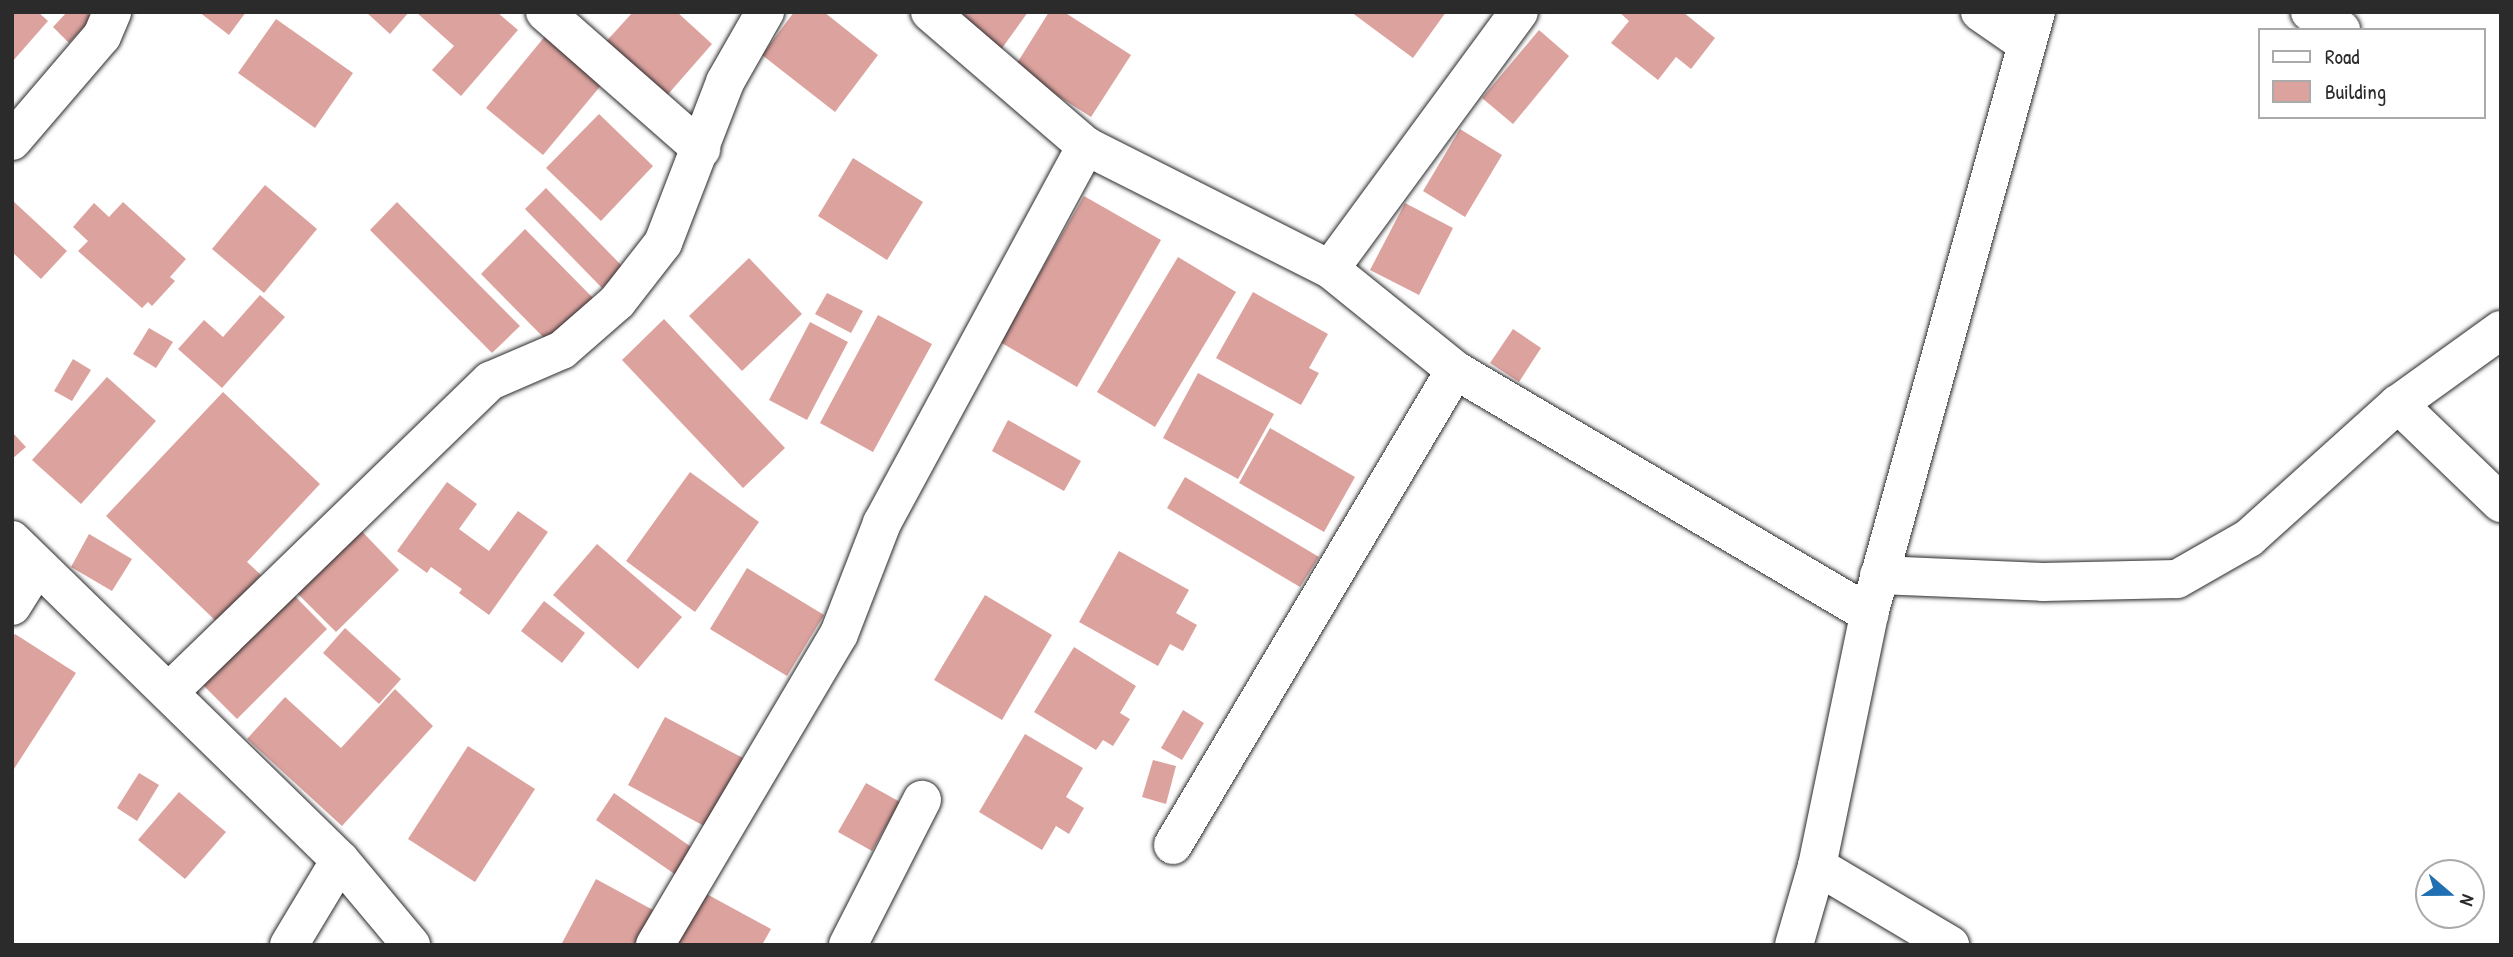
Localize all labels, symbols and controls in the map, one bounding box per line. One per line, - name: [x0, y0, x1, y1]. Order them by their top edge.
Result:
- legend: [2258, 28, 2485, 119]
- text: Road: [2325, 42, 2359, 71]
- text: Building: [2325, 77, 2386, 106]
- north arrow: [2415, 859, 2485, 929]
- text: N: [2454, 891, 2482, 910]

